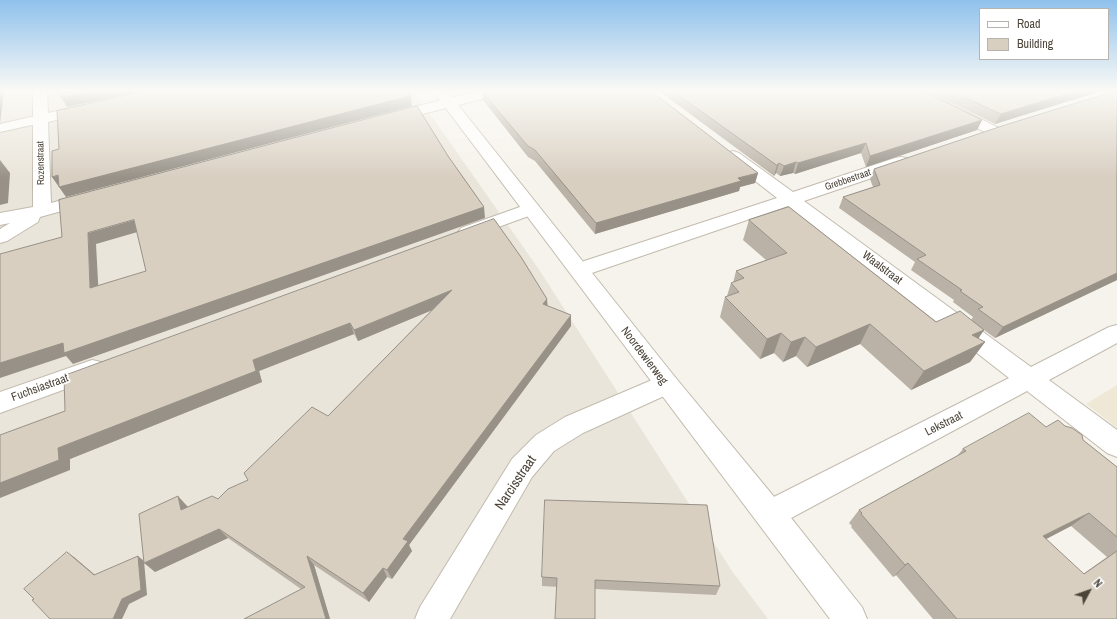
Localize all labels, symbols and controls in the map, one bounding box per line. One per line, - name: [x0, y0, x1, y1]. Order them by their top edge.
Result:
- legend: [979, 8, 1109, 60]
- text: Road: [1017, 16, 1041, 32]
- text: Building: [1017, 36, 1053, 52]
- street label: Rozenstraat: [35, 141, 47, 185]
- street label: Grebbestraat: [823, 167, 873, 193]
- street label: Waalstraat: [859, 248, 905, 288]
- street label: Noordewierweg: [618, 324, 670, 388]
- street label: Fuchsiastraat: [10, 371, 70, 405]
- street label: Lekstraat: [923, 408, 965, 440]
- street label: Narcisstraat: [492, 453, 540, 513]
- north arrow: [1069, 571, 1109, 611]
- text: N: [1091, 576, 1105, 590]

